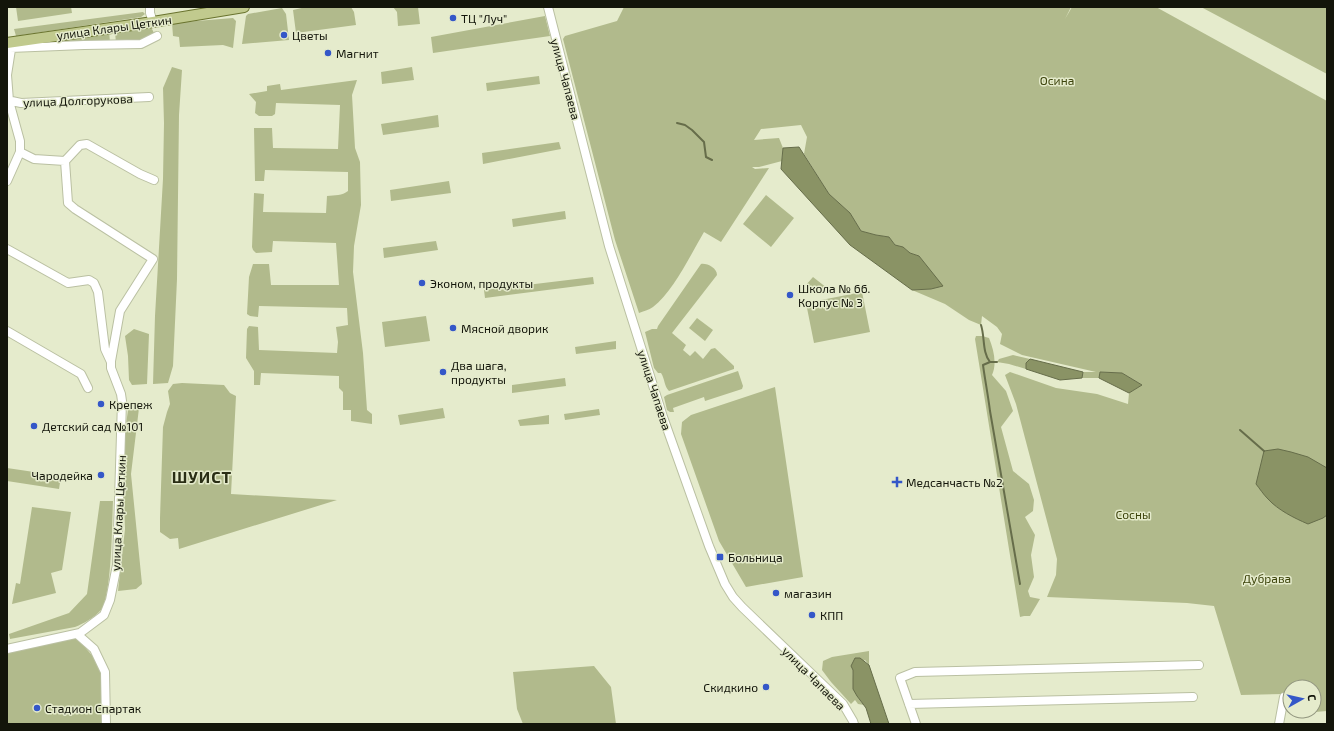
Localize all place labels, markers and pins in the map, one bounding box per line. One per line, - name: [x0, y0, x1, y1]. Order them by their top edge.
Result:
- place label: ТЦ "Луч": [461, 11, 507, 26]
- marker: ТЦ "Луч": [448, 13, 458, 23]
- place label: Цветы: [292, 28, 328, 42]
- marker: Цветы: [279, 30, 289, 40]
- place label: Магнит: [336, 46, 379, 60]
- marker: Магнит: [323, 48, 333, 58]
- place label: Эконом, продукты: [430, 276, 533, 291]
- marker: Эконом, продукты: [417, 278, 427, 288]
- place label: Школа № 66. Корпус № 3: [798, 281, 870, 310]
- marker: Школа № 66. Корпус № 3: [785, 290, 795, 300]
- place label: Мясной дворик: [461, 321, 549, 335]
- marker: Мясной дворик: [448, 323, 458, 333]
- place label: Два шага, продукты: [451, 358, 506, 387]
- marker: Два шага, продукты: [438, 367, 448, 377]
- place label: Крепеж: [109, 397, 153, 411]
- marker: Крепеж: [96, 399, 106, 409]
- place label: Детский сад №101: [42, 419, 143, 433]
- marker: Детский сад №101: [29, 421, 39, 431]
- place label: Чародейка: [32, 468, 93, 482]
- marker: Чародейка: [96, 470, 106, 480]
- place label: Медсанчасть №2: [906, 475, 1003, 489]
- marker: Медсанчасть №2: [891, 476, 903, 488]
- place label: Больница: [728, 550, 783, 564]
- marker: Больница: [715, 552, 725, 562]
- place label: магазин: [784, 586, 832, 600]
- marker: магазин: [771, 588, 781, 598]
- place label: КПП: [820, 608, 843, 622]
- marker: КПП: [807, 610, 817, 620]
- place label: Скидкино: [703, 680, 758, 694]
- marker: Скидкино: [761, 682, 771, 692]
- place label: Стадион Спартак: [45, 701, 142, 715]
- marker: Стадион Спартак: [32, 703, 42, 713]

